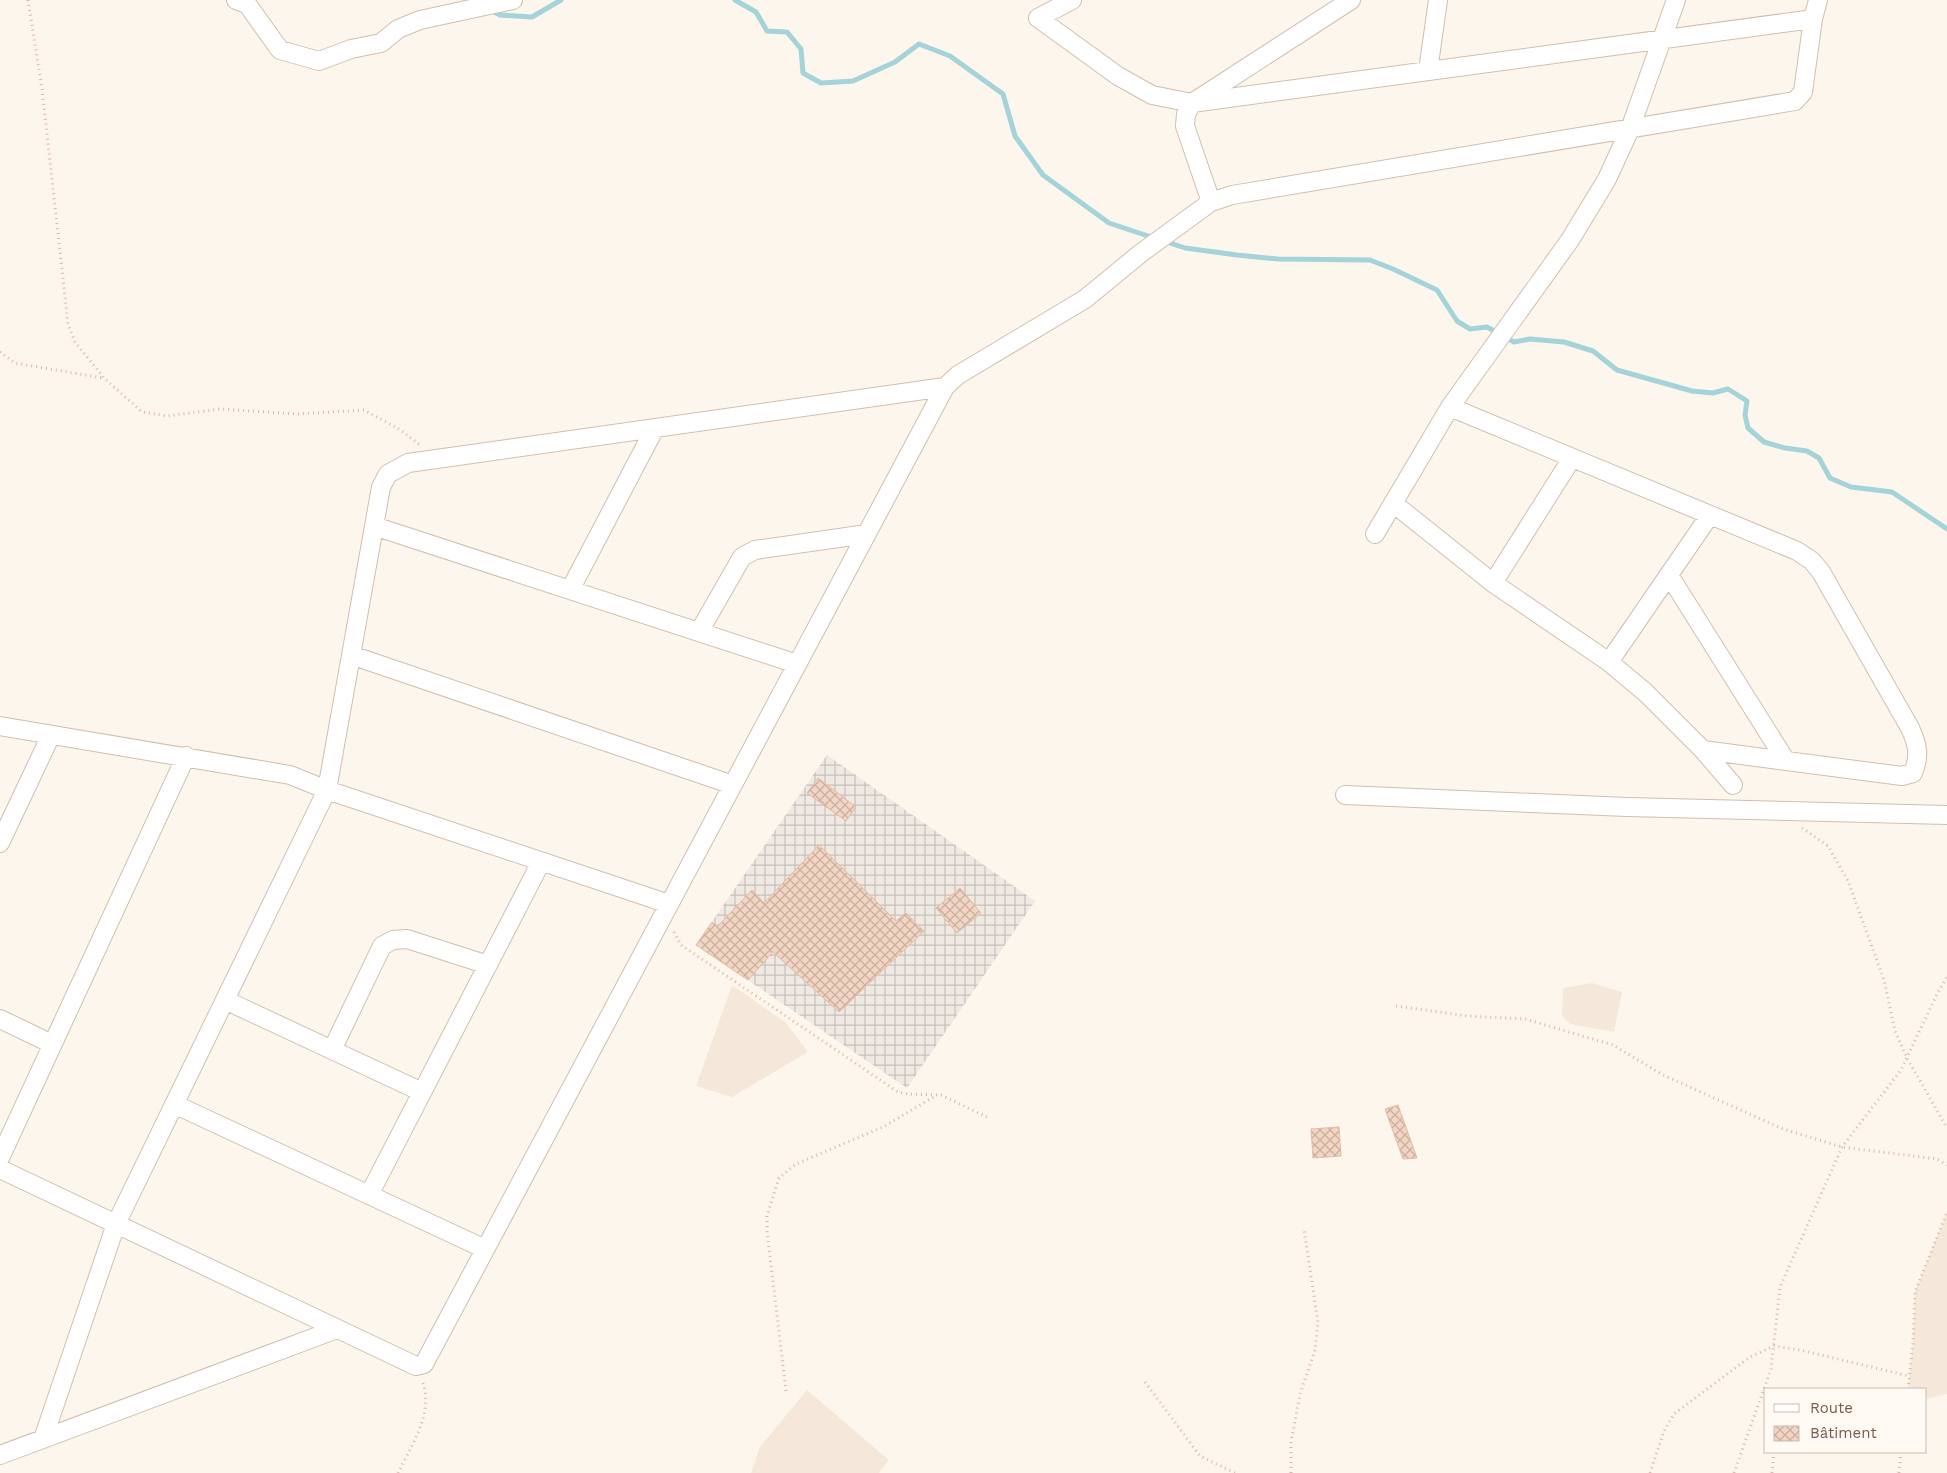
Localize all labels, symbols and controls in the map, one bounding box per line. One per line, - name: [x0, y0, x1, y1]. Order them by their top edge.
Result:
- legend: [1764, 1388, 1927, 1453]
- text: Route: [1810, 1399, 1853, 1417]
- text: Bâtiment: [1810, 1424, 1877, 1442]

